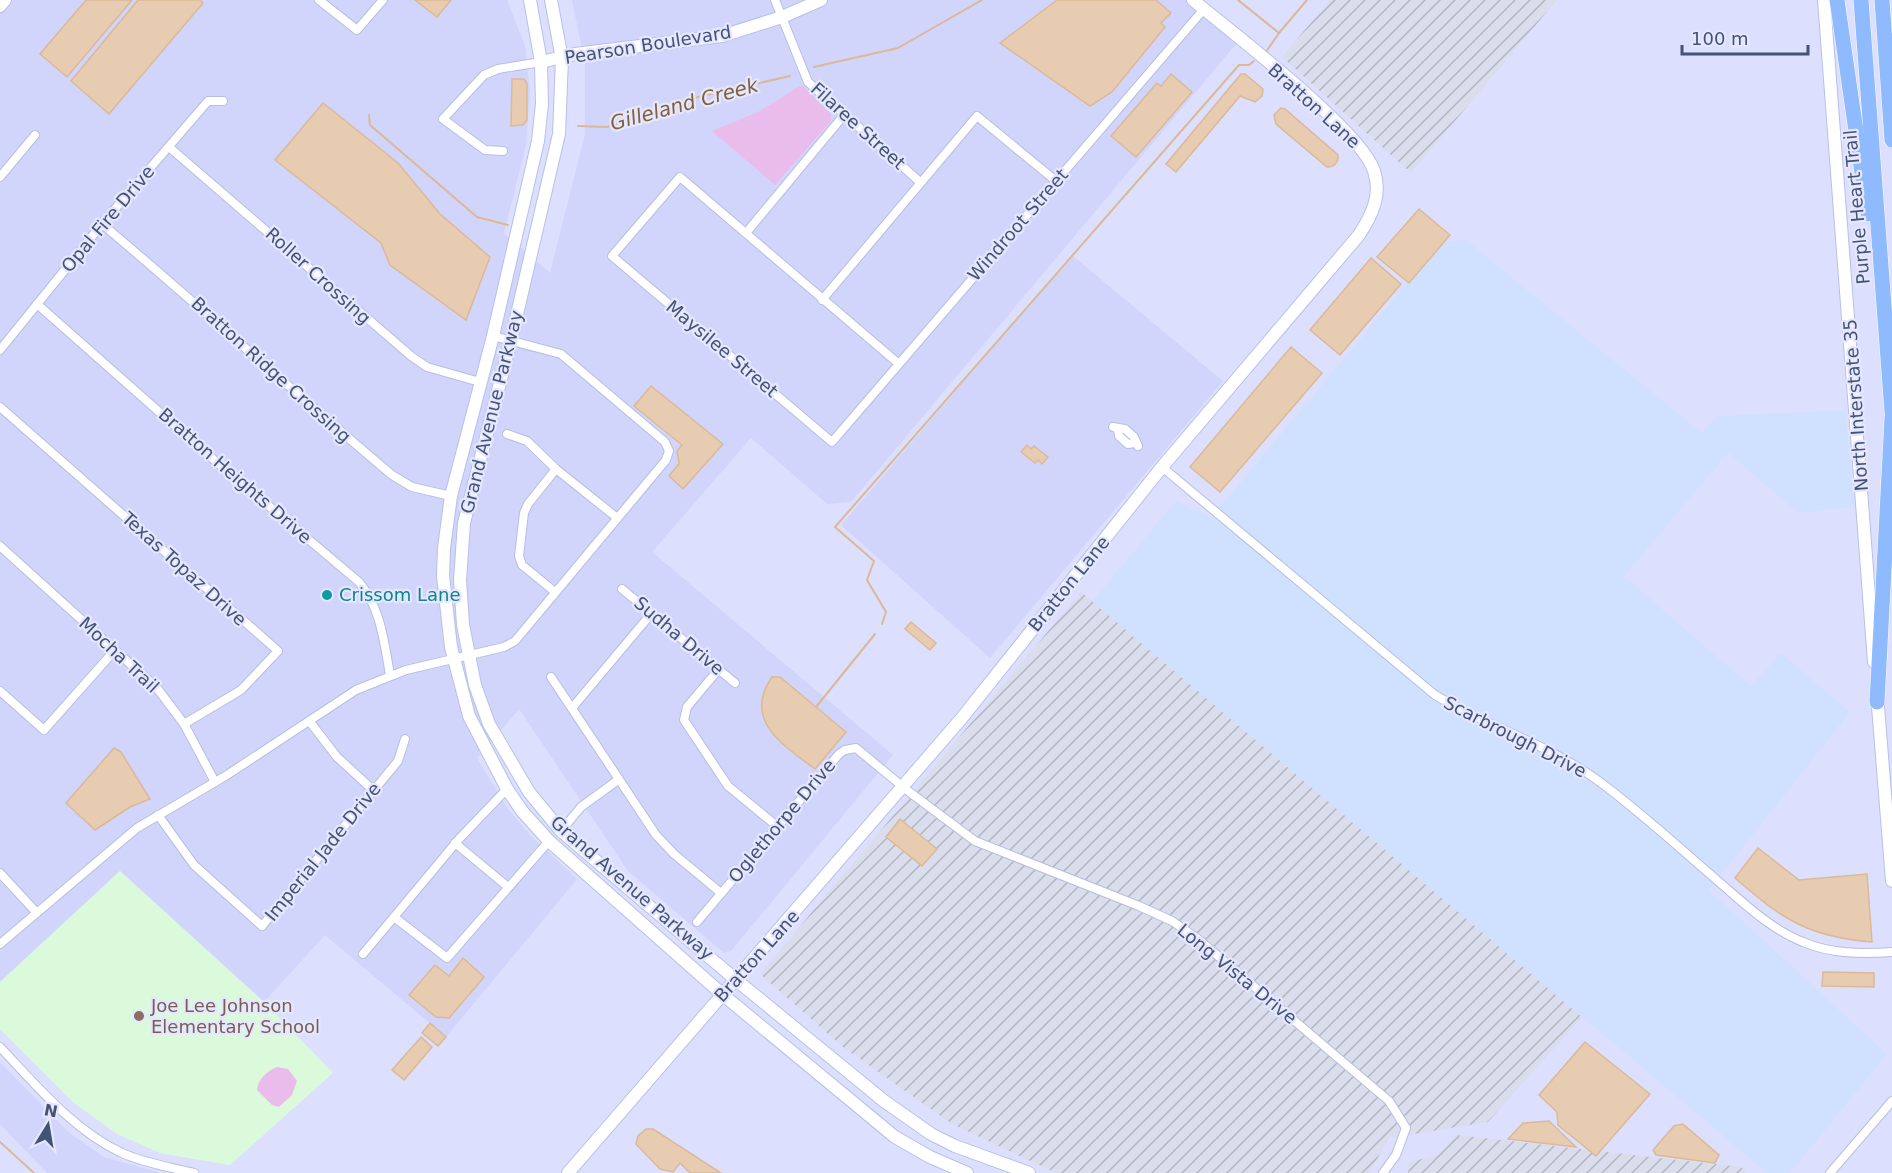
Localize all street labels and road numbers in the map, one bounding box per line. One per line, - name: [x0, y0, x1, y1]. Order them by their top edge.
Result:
- street label: Pearson Boulevard: [563, 21, 733, 68]
- street label: Bratton Lane: [1264, 59, 1365, 152]
- street label: Filaree Street: [807, 78, 910, 173]
- street label: Purple Heart Trail: [1839, 129, 1874, 285]
- street label: Opal Fire Drive: [57, 161, 158, 276]
- street label: Windroot Street: [963, 164, 1072, 285]
- street label: Roller Crossing: [261, 223, 375, 328]
- street label: Bratton Ridge Crossing: [187, 292, 355, 447]
- street label: Maysilee Street: [662, 296, 782, 401]
- street label: Grand Avenue Parkway: [456, 308, 527, 516]
- street label: North Interstate 35: [1839, 318, 1872, 492]
- street label: Bratton Heights Drive: [155, 404, 316, 548]
- street label: Texas Topaz Drive: [117, 507, 251, 630]
- street label: Bratton Lane: [1024, 532, 1113, 636]
- street label: Sudha Drive: [630, 592, 728, 679]
- street label: Mocha Trail: [75, 612, 164, 697]
- street label: Scarbrough Drive: [1440, 692, 1590, 782]
- street label: Oglethorpe Drive: [724, 755, 839, 887]
- street label: Imperial Jade Drive: [260, 778, 385, 925]
- street label: Grand Avenue Parkway: [547, 811, 718, 964]
- street label: Bratton Lane: [710, 905, 803, 1006]
- street label: Long Vista Drive: [1173, 919, 1301, 1028]

